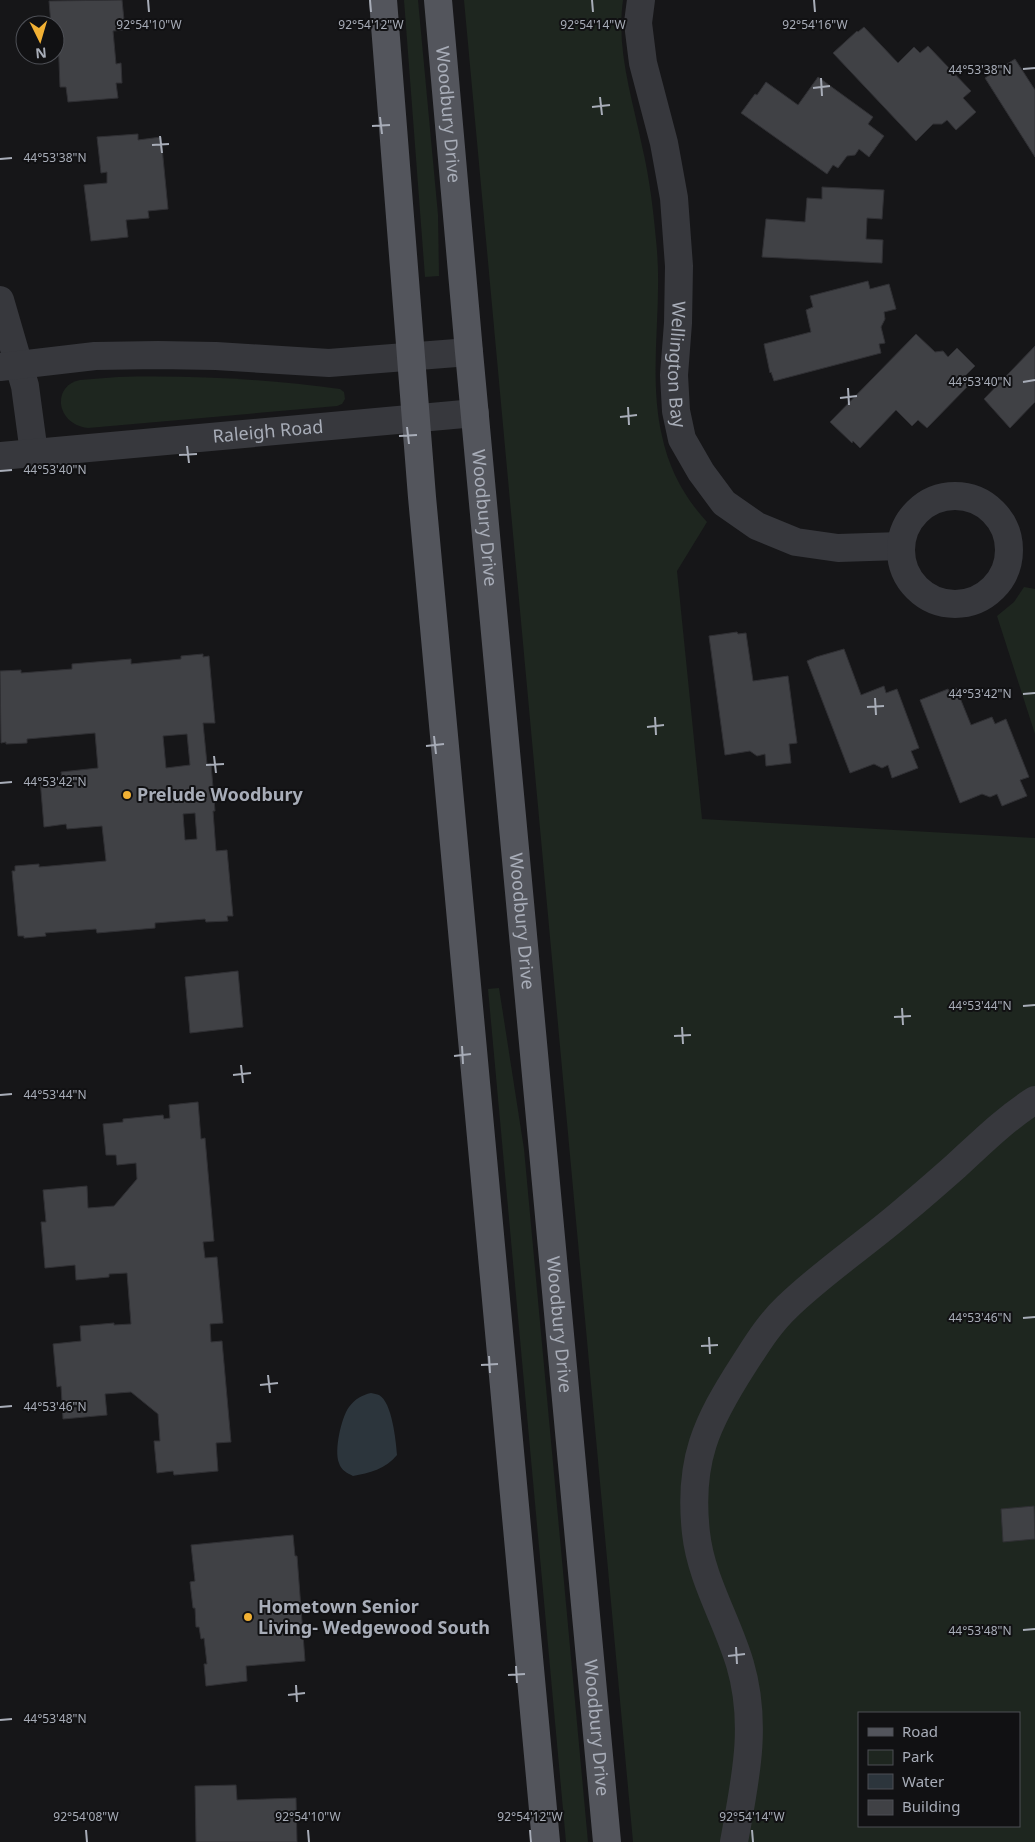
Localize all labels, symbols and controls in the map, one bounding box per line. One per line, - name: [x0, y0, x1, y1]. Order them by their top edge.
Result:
- north arrow: [15, 15, 65, 65]
- text: 92°54'10"W: [116, 16, 182, 33]
- text: 92°54'12"W: [338, 16, 404, 33]
- text: 92°54'14"W: [560, 16, 626, 33]
- text: 92°54'16"W: [782, 16, 848, 33]
- text: N: [35, 43, 48, 63]
- street label: Woodbury Drive: [431, 45, 467, 184]
- text: 44°53'38"N: [948, 61, 1012, 78]
- text: 44°53'38"N: [23, 149, 87, 166]
- street label: Wellington Bay: [663, 301, 692, 431]
- text: 44°53'40"N: [948, 373, 1012, 390]
- street label: Raleigh Road: [211, 414, 324, 448]
- street label: Woodbury Drive: [467, 448, 504, 587]
- text: 44°53'40"N: [23, 461, 87, 478]
- text: 44°53'42"N: [948, 685, 1012, 702]
- text: 44°53'42"N: [23, 773, 87, 790]
- place label: Prelude Woodbury: [137, 782, 304, 806]
- marker: Prelude Woodbury: [121, 789, 133, 801]
- street label: Woodbury Drive: [504, 852, 541, 991]
- text: 44°53'44"N: [948, 997, 1012, 1014]
- text: 44°53'44"N: [23, 1086, 87, 1103]
- street label: Woodbury Drive: [542, 1255, 578, 1394]
- text: 44°53'46"N: [948, 1309, 1012, 1326]
- text: 44°53'46"N: [23, 1398, 87, 1415]
- place label: Hometown Senior Living- Wedgewood South: [258, 1594, 490, 1639]
- marker: Hometown Senior Living- Wedgewood South: [242, 1611, 254, 1623]
- text: 44°53'48"N: [948, 1622, 1012, 1639]
- street label: Woodbury Drive: [579, 1658, 616, 1797]
- text: 44°53'48"N: [23, 1710, 87, 1727]
- legend: [858, 1712, 1020, 1827]
- text: Road: [902, 1721, 938, 1741]
- text: Park: [902, 1746, 934, 1766]
- text: Water: [902, 1771, 944, 1791]
- text: Building: [902, 1796, 960, 1816]
- text: 92°54'08"W: [53, 1808, 119, 1825]
- text: 92°54'10"W: [275, 1808, 341, 1825]
- text: 92°54'12"W: [497, 1808, 563, 1825]
- text: 92°54'14"W: [719, 1808, 785, 1825]

